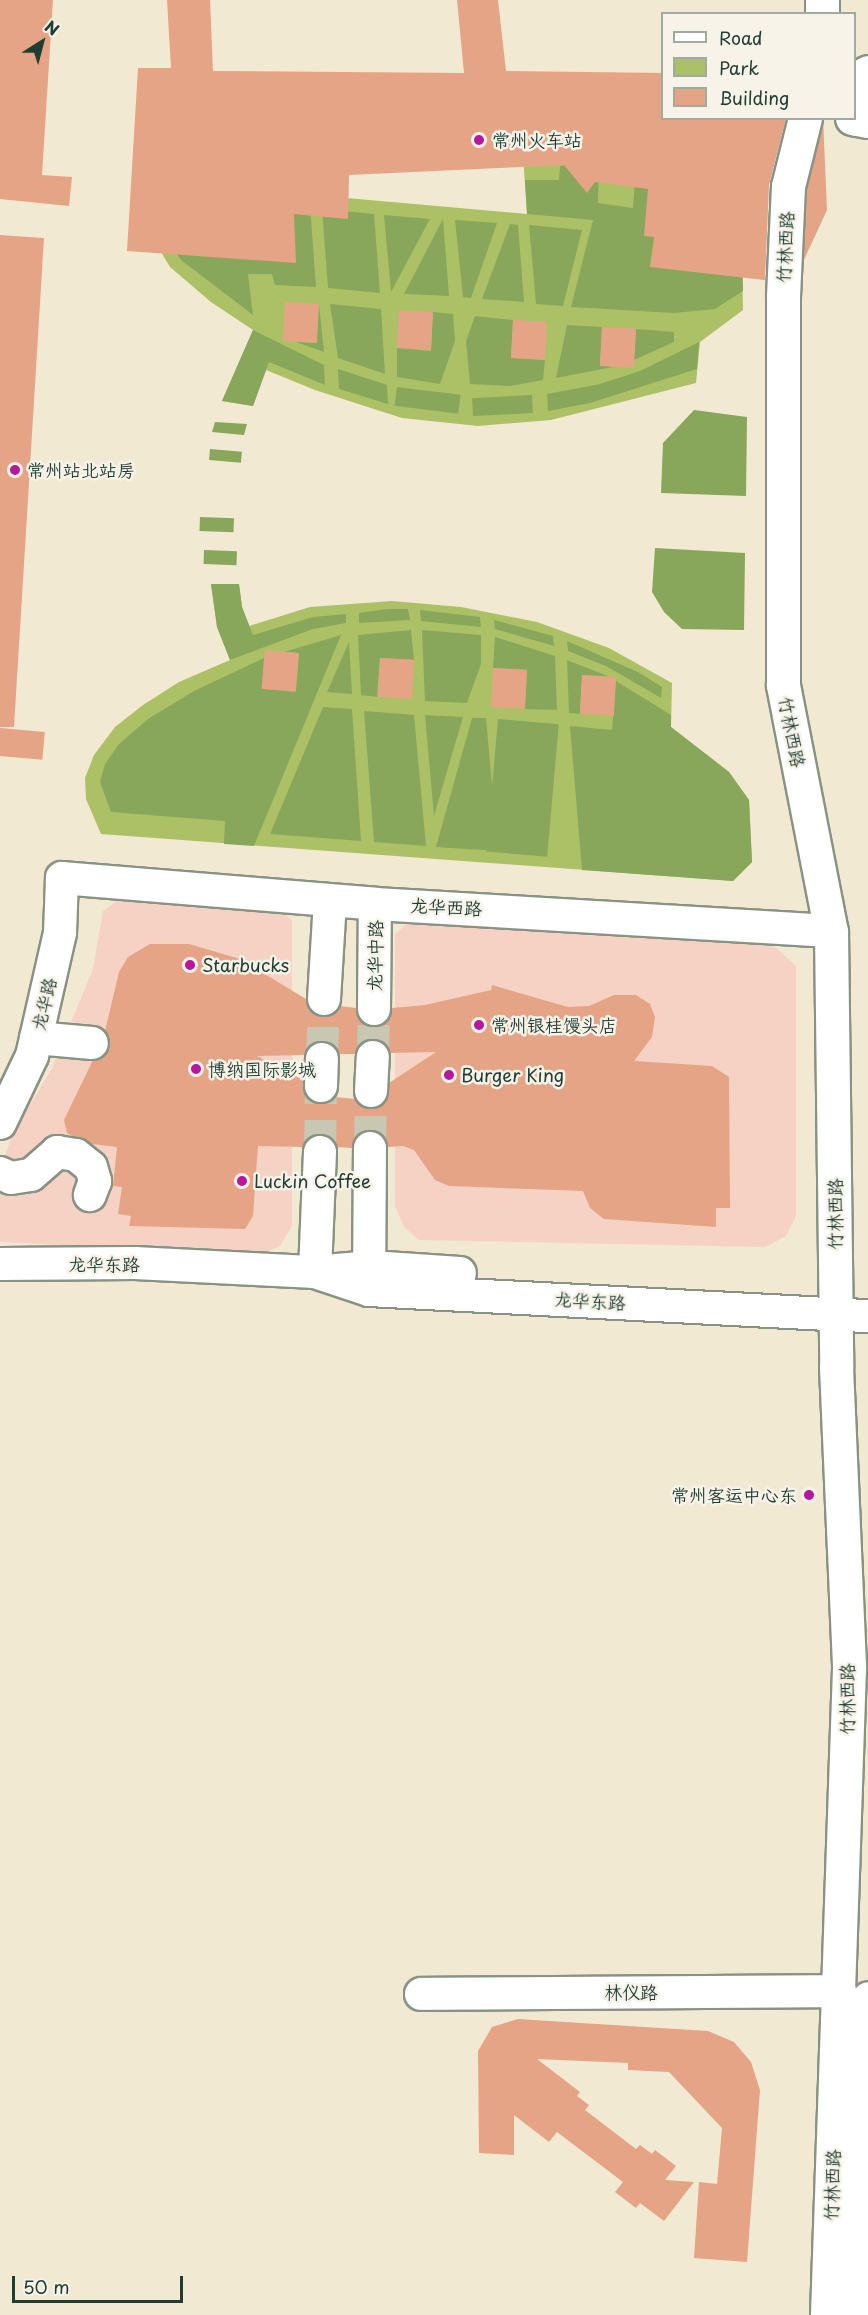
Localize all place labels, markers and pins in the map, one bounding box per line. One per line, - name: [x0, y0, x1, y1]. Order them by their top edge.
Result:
- place label: 常州火车站: [492, 129, 582, 151]
- marker: 常州火车站: [470, 131, 488, 149]
- place label: 常州站北站房: [27, 459, 135, 481]
- marker: 常州站北站房: [8, 463, 22, 477]
- place label: Starbucks: [202, 954, 289, 976]
- marker: Starbucks: [183, 958, 197, 972]
- place label: 常州银桂馒头店: [491, 1014, 617, 1036]
- marker: 常州银桂馒头店: [472, 1018, 486, 1032]
- place label: 博纳国际影城: [208, 1058, 316, 1080]
- marker: 博纳国际影城: [189, 1062, 203, 1076]
- place label: Burger King: [461, 1064, 563, 1086]
- marker: Burger King: [442, 1068, 456, 1082]
- place label: Luckin Coffee: [254, 1170, 371, 1192]
- marker: Luckin Coffee: [235, 1174, 249, 1188]
- place label: 常州客运中心东: [671, 1484, 797, 1506]
- marker: 常州客运中心东: [802, 1488, 816, 1502]

